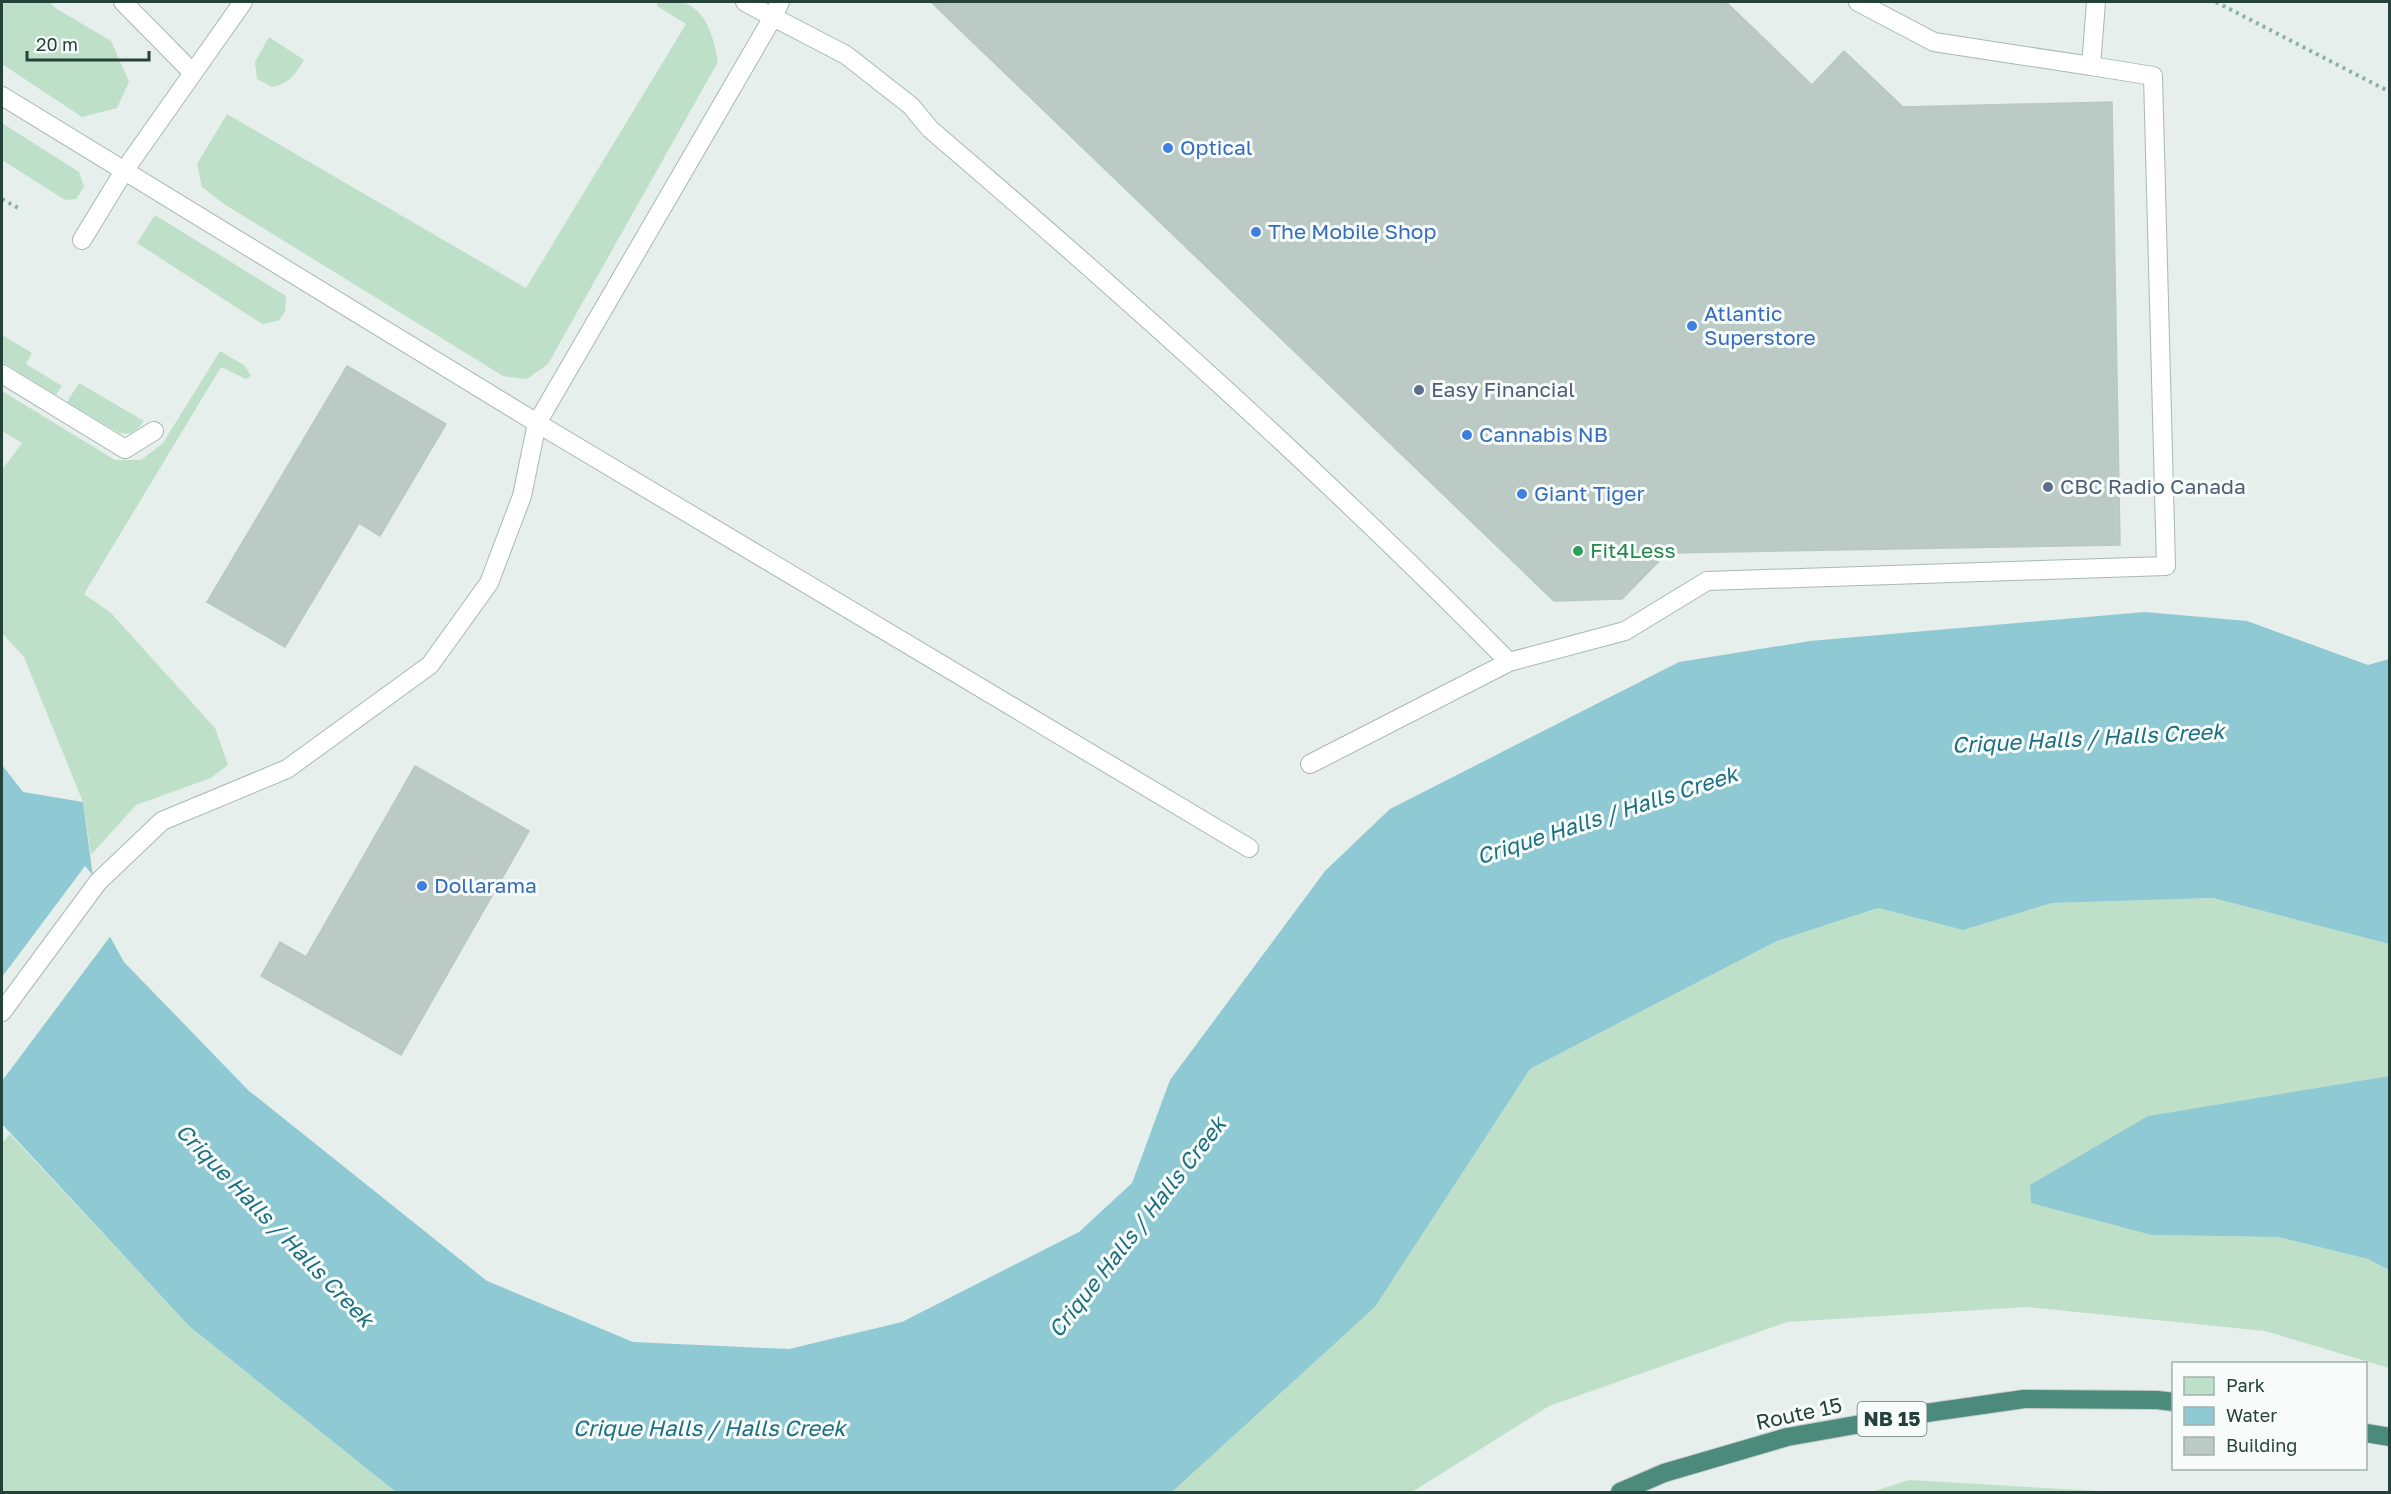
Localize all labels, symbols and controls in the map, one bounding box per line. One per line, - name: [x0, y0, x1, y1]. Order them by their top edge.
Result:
- scale bar: [27, 24, 148, 62]
- text: 20 m: [36, 33, 78, 55]
- place label: Optical: [1180, 134, 1253, 160]
- marker: Optical: [1161, 141, 1175, 155]
- place label: The Mobile Shop: [1268, 218, 1436, 244]
- marker: The Mobile Shop: [1249, 225, 1263, 239]
- place label: Atlantic Superstore: [1704, 300, 1816, 350]
- marker: Atlantic Superstore: [1685, 319, 1699, 333]
- place label: Easy Financial: [1431, 376, 1575, 402]
- marker: Easy Financial: [1412, 383, 1426, 397]
- place label: Cannabis NB: [1479, 421, 1608, 447]
- marker: Cannabis NB: [1460, 428, 1474, 442]
- place label: CBC Radio Canada: [2060, 473, 2246, 499]
- place label: Giant Tiger: [1534, 480, 1645, 506]
- marker: CBC Radio Canada: [2041, 480, 2055, 494]
- marker: Giant Tiger: [1515, 487, 1529, 501]
- place label: Fit4Less: [1590, 537, 1676, 563]
- marker: Fit4Less: [1571, 544, 1585, 558]
- water label: Crique Halls / Halls Creek: [1951, 717, 2227, 758]
- water label: Crique Halls / Halls Creek: [1473, 759, 1743, 869]
- place label: Dollarama: [434, 872, 537, 898]
- marker: Dollarama: [415, 879, 429, 893]
- water label: Crique Halls / Halls Creek: [1042, 1109, 1233, 1342]
- water label: Crique Halls / Halls Creek: [171, 1117, 382, 1334]
- legend: [2172, 1362, 2367, 1470]
- text: Park: [2226, 1374, 2265, 1396]
- street label: Route 15: [1753, 1391, 1844, 1435]
- road number: NB 15: [1858, 1402, 1926, 1436]
- text: Water: [2226, 1404, 2277, 1426]
- water label: Crique Halls / Halls Creek: [573, 1414, 848, 1441]
- text: Building: [2226, 1434, 2297, 1456]

